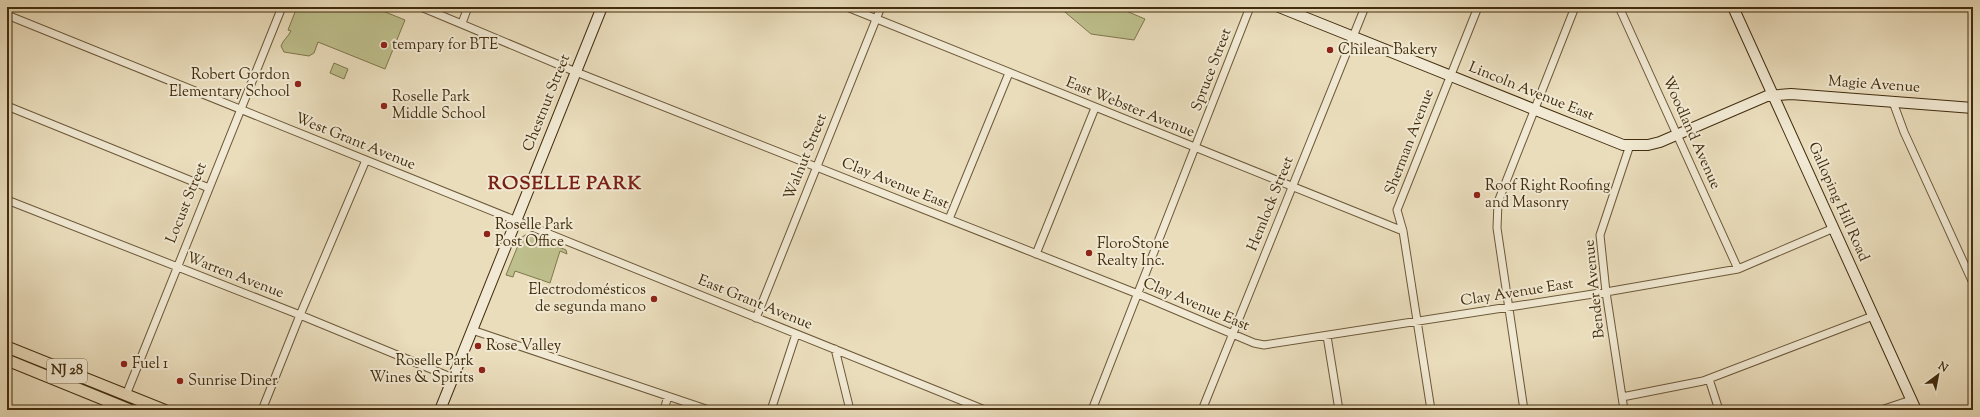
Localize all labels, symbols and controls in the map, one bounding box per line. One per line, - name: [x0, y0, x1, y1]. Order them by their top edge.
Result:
- street label: Spruce Street: [1187, 26, 1237, 114]
- place label: tempary for BTE: [392, 35, 498, 56]
- marker: tempary for BTE: [379, 40, 389, 50]
- place label: Chilean Bakery: [1338, 40, 1438, 61]
- marker: Chilean Bakery: [1325, 45, 1335, 55]
- street label: Chestnut Street: [518, 51, 576, 155]
- street label: Lincoln Avenue East: [1465, 57, 1597, 127]
- place label: Robert Gordon Elementary School: [169, 65, 290, 103]
- street label: Magie Avenue: [1827, 71, 1921, 99]
- street label: East Webster Avenue: [1062, 73, 1198, 143]
- street label: Woodland Avenue: [1657, 73, 1725, 193]
- marker: Robert Gordon Elementary School: [293, 79, 303, 89]
- street label: Sherman Avenue: [1380, 86, 1440, 198]
- place label: Roselle Park Middle School: [392, 87, 486, 125]
- marker: Roselle Park Middle School: [379, 101, 389, 111]
- street label: West Grant Avenue: [292, 108, 418, 176]
- street label: Walnut Street: [779, 111, 833, 203]
- street label: Galloping Hill Road: [1802, 139, 1874, 266]
- street label: Clay Avenue East: [838, 153, 952, 215]
- street label: Hemlock Street: [1242, 154, 1300, 254]
- street label: Locust Street: [161, 159, 213, 247]
- district label: ROSELLE PARK: [488, 171, 642, 198]
- place label: Roof Right Roofing and Masonry: [1485, 176, 1610, 214]
- marker: Roof Right Roofing and Masonry: [1472, 190, 1482, 200]
- place label: Roselle Park Post Office: [495, 215, 573, 253]
- marker: Roselle Park Post Office: [482, 229, 492, 239]
- place label: FloroStone Realty Inc.: [1097, 234, 1169, 272]
- street label: Bender Avenue: [1579, 238, 1611, 340]
- street label: Warren Avenue: [183, 248, 287, 304]
- marker: FloroStone Realty Inc.: [1084, 248, 1094, 258]
- street label: East Grant Avenue: [694, 270, 816, 336]
- street label: Clay Avenue East: [1139, 273, 1253, 337]
- street label: Clay Avenue East: [1459, 274, 1575, 312]
- place label: Electrodomésticos de segunda mano: [528, 280, 646, 318]
- marker: Electrodomésticos de segunda mano: [649, 294, 659, 304]
- place label: Rose Valley: [486, 336, 562, 357]
- marker: Rose Valley: [473, 341, 483, 351]
- place label: Roselle Park Wines & Spirits: [369, 351, 474, 389]
- place label: Fuel 1: [132, 354, 168, 375]
- north arrow: [1918, 355, 1958, 395]
- text: N: [1934, 358, 1951, 377]
- road number: NJ 28: [47, 359, 87, 383]
- marker: Fuel 1: [119, 359, 129, 369]
- marker: Roselle Park Wines & Spirits: [477, 365, 487, 375]
- place label: Sunrise Diner: [188, 371, 278, 392]
- marker: Sunrise Diner: [175, 376, 185, 386]

